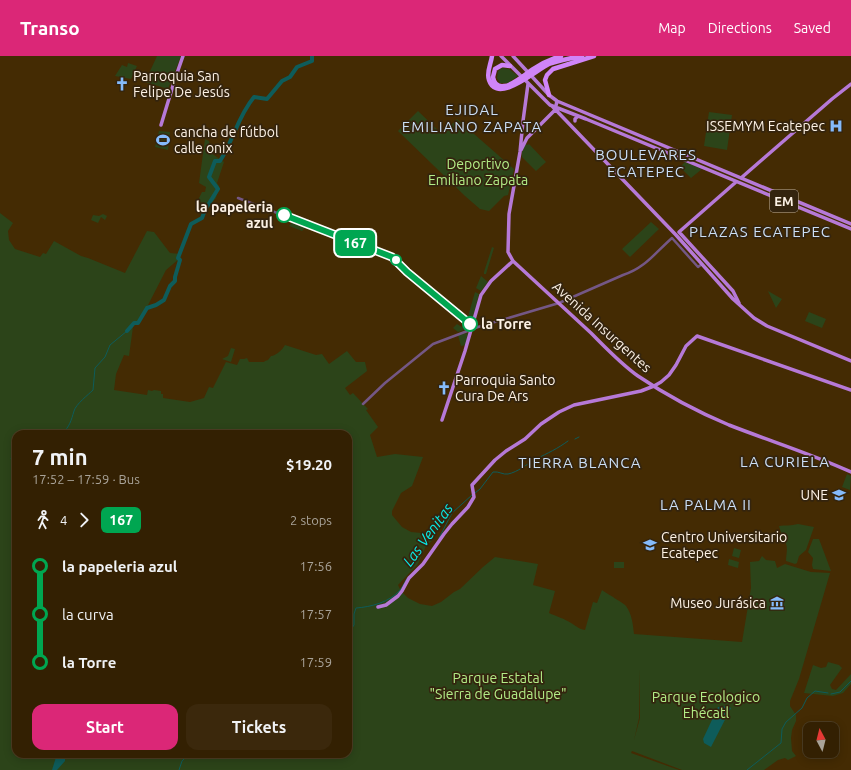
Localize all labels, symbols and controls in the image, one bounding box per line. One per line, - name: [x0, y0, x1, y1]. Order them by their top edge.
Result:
- text: Transo: [20, 17, 80, 39]
- text: Map: [658, 20, 686, 36]
- text: Directions: [708, 20, 772, 36]
- text: Saved: [794, 20, 831, 36]
- place label: Parroquia San Felipe De Jesús: [133, 68, 230, 100]
- church icon: Parroquia San Felipe De Jesús: [114, 76, 130, 92]
- district label: EJIDAL EMILIANO ZAPATA: [402, 101, 542, 135]
- place label: ISSEMYM Ecatepec: [706, 118, 825, 134]
- hospital icon: ISSEMYM Ecatepec: [828, 118, 844, 134]
- place label: cancha de fútbol calle onix: [174, 124, 279, 156]
- sports icon: cancha de fútbol calle onix: [155, 132, 171, 148]
- district label: BOULEVARES ECATEPEC: [595, 146, 697, 180]
- park label: Deportivo Emiliano Zapata: [428, 156, 528, 188]
- road number: EM: [770, 190, 798, 212]
- place label: la papeleria azul: [196, 199, 273, 231]
- marker: la papeleria azul: [276, 207, 292, 223]
- district label: PLAZAS ECATEPEC: [689, 223, 831, 240]
- line badge: 167: [332, 230, 378, 256]
- text: 167: [343, 235, 367, 251]
- unlabelled marker: [390, 254, 402, 266]
- street label: Avenida Insurgentes: [549, 278, 655, 376]
- marker: la Torre: [462, 316, 478, 332]
- place label: la Torre: [481, 316, 532, 332]
- place label: Parroquia Santo Cura De Ars: [455, 372, 555, 404]
- church icon: Parroquia Santo Cura De Ars: [436, 380, 452, 396]
- text: 7 min: [32, 444, 88, 469]
- district label: LA CURIELA: [740, 453, 830, 470]
- district label: TIERRA BLANCA: [518, 454, 642, 471]
- text: $19.20: [286, 456, 332, 473]
- text: 17:52 – 17:59 · Bus: [32, 472, 140, 486]
- place label: UNE: [801, 487, 828, 503]
- school or university icon: UNE: [831, 487, 847, 503]
- district label: LA PALMA II: [660, 496, 752, 513]
- water label: Las Venitas: [399, 499, 456, 569]
- icon: walk: [32, 509, 54, 531]
- icon: forward: [73, 509, 95, 531]
- text: 167: [109, 512, 133, 528]
- text: 4: [60, 513, 67, 527]
- text: 2 stops: [290, 513, 332, 527]
- place label: Centro Universitario Ecatepec: [661, 529, 787, 561]
- school or university icon: Centro Universitario Ecatepec: [642, 537, 658, 553]
- text: la papeleria azul: [62, 558, 177, 575]
- text: 17:56: [299, 559, 332, 573]
- place label: Museo Jurásica: [670, 595, 766, 611]
- museum icon: Museo Jurásica: [769, 595, 785, 611]
- text: la curva: [62, 606, 114, 623]
- text: 17:57: [299, 607, 332, 621]
- text: la Torre: [62, 654, 116, 671]
- text: 17:59: [299, 655, 332, 669]
- park label: Parque Estatal "Sierra de Guadalupe": [429, 670, 567, 702]
- park label: Parque Ecologico Ehécatl: [652, 689, 760, 721]
- button: Start: [32, 704, 178, 750]
- button: Tickets: [186, 704, 332, 750]
- north arrow: [803, 722, 839, 758]
- map controls: [803, 722, 839, 758]

